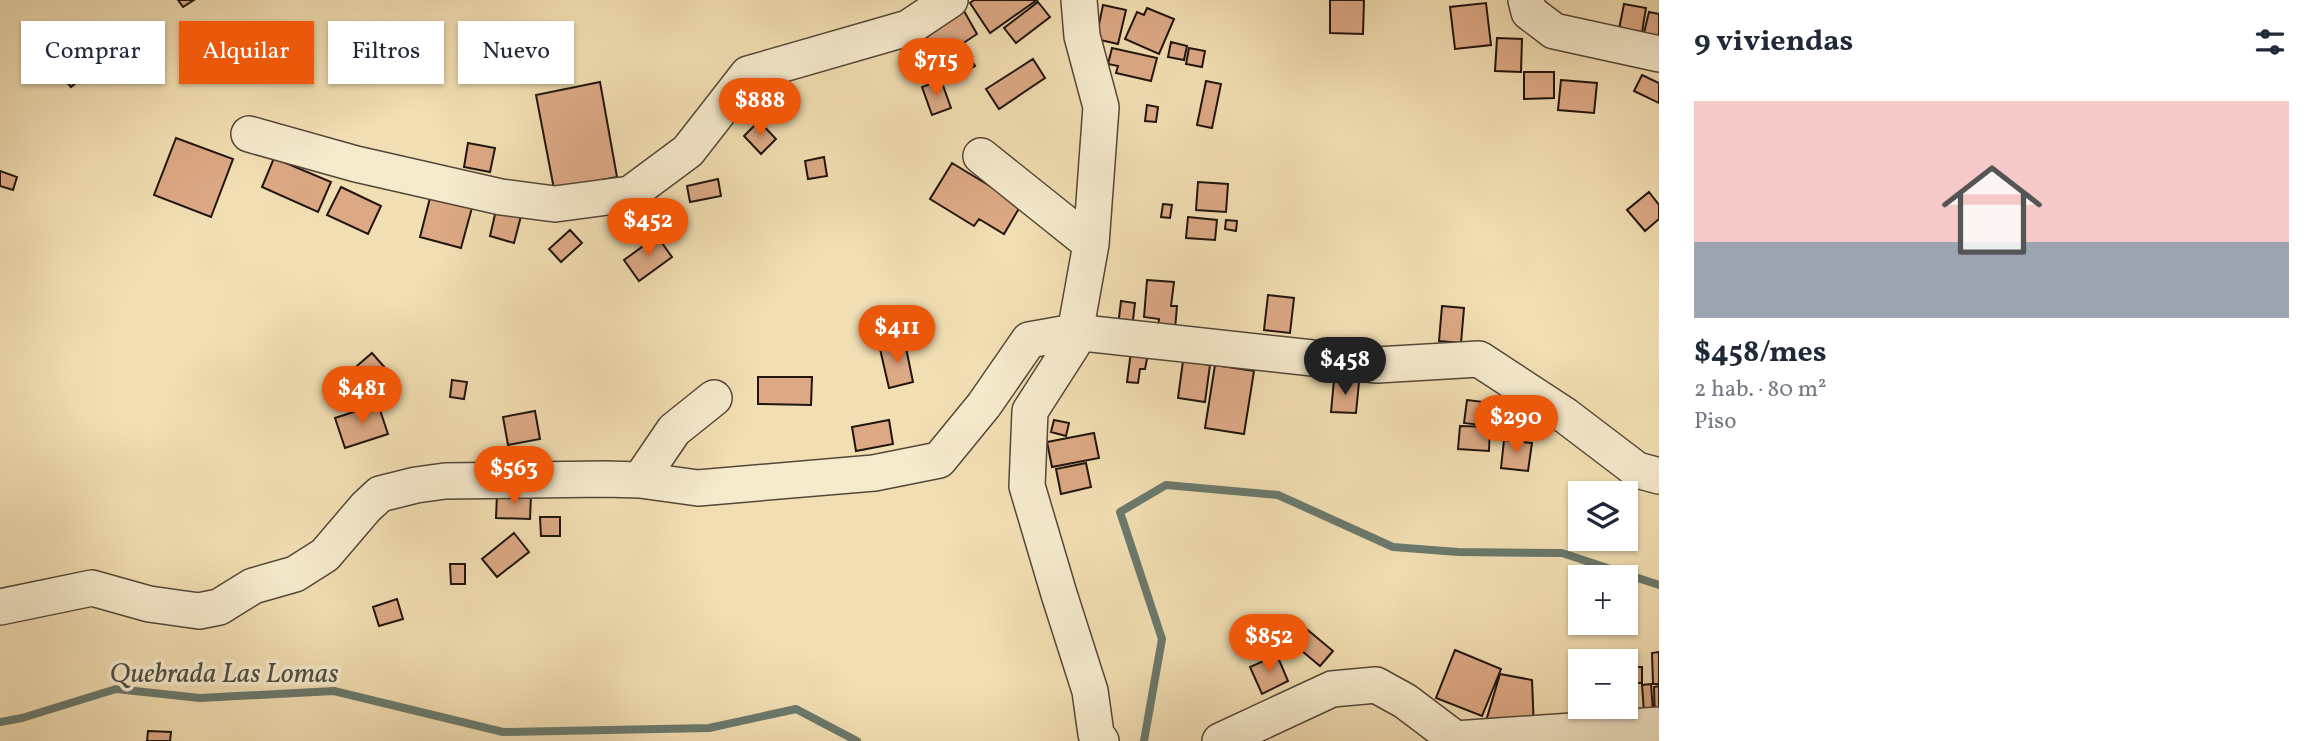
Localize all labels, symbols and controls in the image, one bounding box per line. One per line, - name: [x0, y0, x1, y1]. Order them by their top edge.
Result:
- chip: Comprar: [21, 21, 165, 84]
- chip: Alquilar: [179, 21, 314, 84]
- chip: Filtros: [328, 21, 444, 84]
- chip: Nuevo: [458, 21, 574, 84]
- text: 9 viviendas: [1694, 21, 1853, 63]
- icon: filters: [2251, 23, 2289, 61]
- pin: $715: [895, 38, 977, 98]
- text: $715: [914, 45, 958, 77]
- pin: $888: [719, 78, 801, 138]
- text: $888: [735, 85, 785, 117]
- icon: home: [1929, 147, 2055, 273]
- pin: $452: [607, 198, 689, 258]
- text: $452: [623, 205, 673, 237]
- pin: $411: [856, 306, 938, 365]
- text: $411: [874, 312, 920, 344]
- text: $458/mes: [1694, 332, 1827, 374]
- pin: $458: [1304, 338, 1386, 397]
- text: $458: [1320, 344, 1370, 376]
- pin: $481: [321, 366, 403, 426]
- text: $481: [338, 373, 386, 405]
- text: 2 hab. · 80 m²: [1694, 374, 1827, 406]
- pin: $290: [1475, 396, 1557, 455]
- text: $290: [1490, 402, 1542, 434]
- text: Piso: [1694, 406, 1736, 438]
- pin: $563: [473, 447, 555, 506]
- text: $563: [490, 453, 538, 485]
- map controls: [1568, 481, 1638, 719]
- button: layers: [1568, 481, 1638, 551]
- button: +: [1568, 565, 1638, 635]
- pin: $852: [1228, 614, 1310, 674]
- text: $852: [1245, 621, 1293, 653]
- button: −: [1568, 649, 1638, 719]
- water label: Quebrada Las Lomas: [109, 655, 339, 694]

